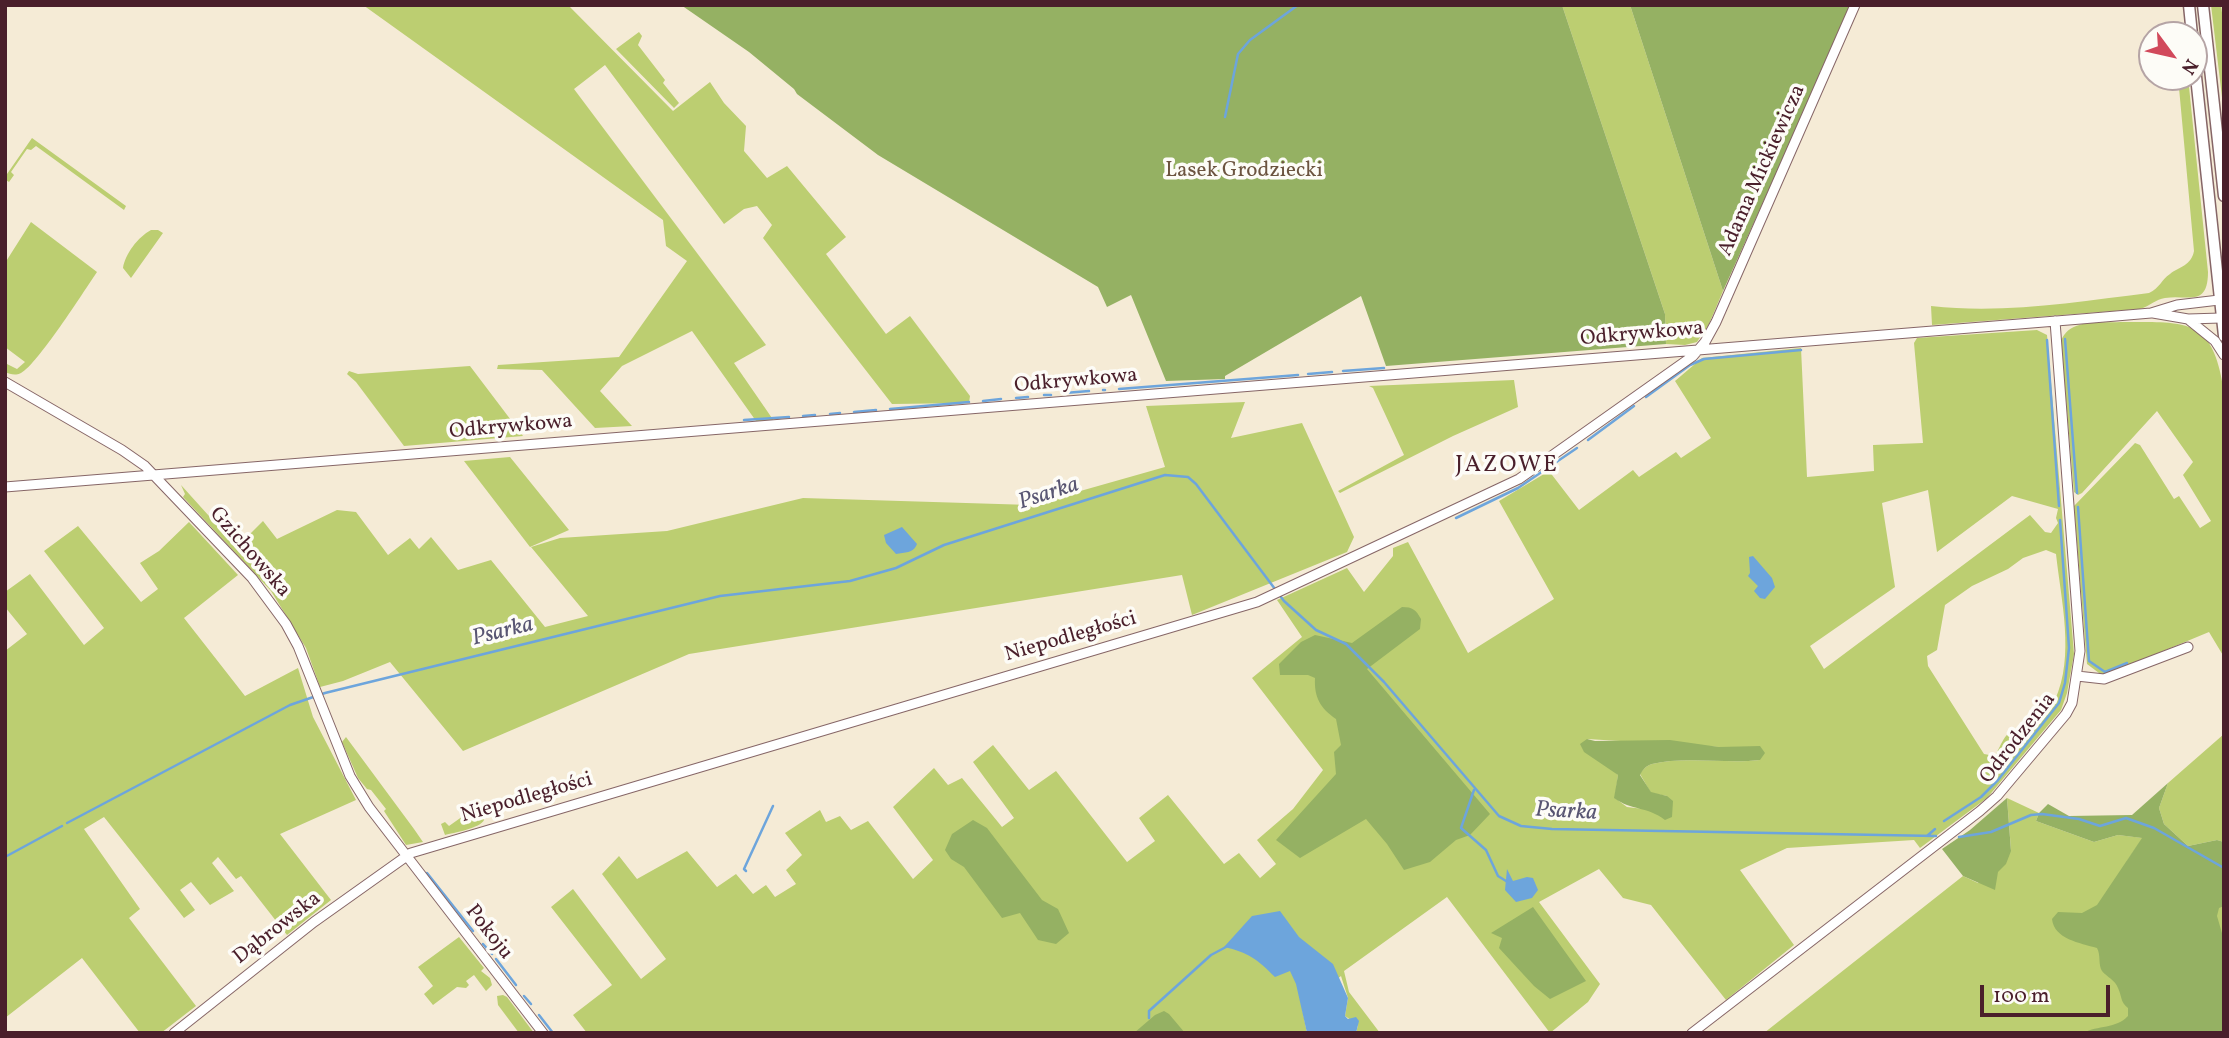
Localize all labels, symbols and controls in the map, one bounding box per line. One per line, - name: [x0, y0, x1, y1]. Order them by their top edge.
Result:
- north arrow: [2138, 21, 2208, 91]
- text: N: [2174, 53, 2204, 79]
- street label: Adama Mickiewicza: [1714, 81, 1812, 261]
- park label: Lasek Grodziecki: [1165, 159, 1323, 185]
- street label: Odkrywkowa: [1579, 317, 1705, 353]
- street label: Odkrywkowa: [1013, 364, 1139, 400]
- street label: Odkrywkowa: [448, 410, 574, 446]
- district label: JAZOWE: [1456, 453, 1558, 481]
- water label: Psarka: [1015, 472, 1083, 518]
- street label: Gzichowska: [203, 503, 295, 603]
- street label: Niepodległości: [1002, 607, 1140, 669]
- water label: Psarka: [469, 612, 537, 654]
- street label: Odrodzenia: [1976, 688, 2062, 790]
- street label: Niepodległości: [458, 768, 596, 830]
- water label: Psarka: [1534, 798, 1598, 828]
- street label: Dąbrowska: [229, 887, 327, 971]
- street label: Pokoju: [459, 900, 517, 966]
- scale bar: [1984, 972, 2114, 1016]
- text: 100 m: [1993, 982, 2050, 1011]

